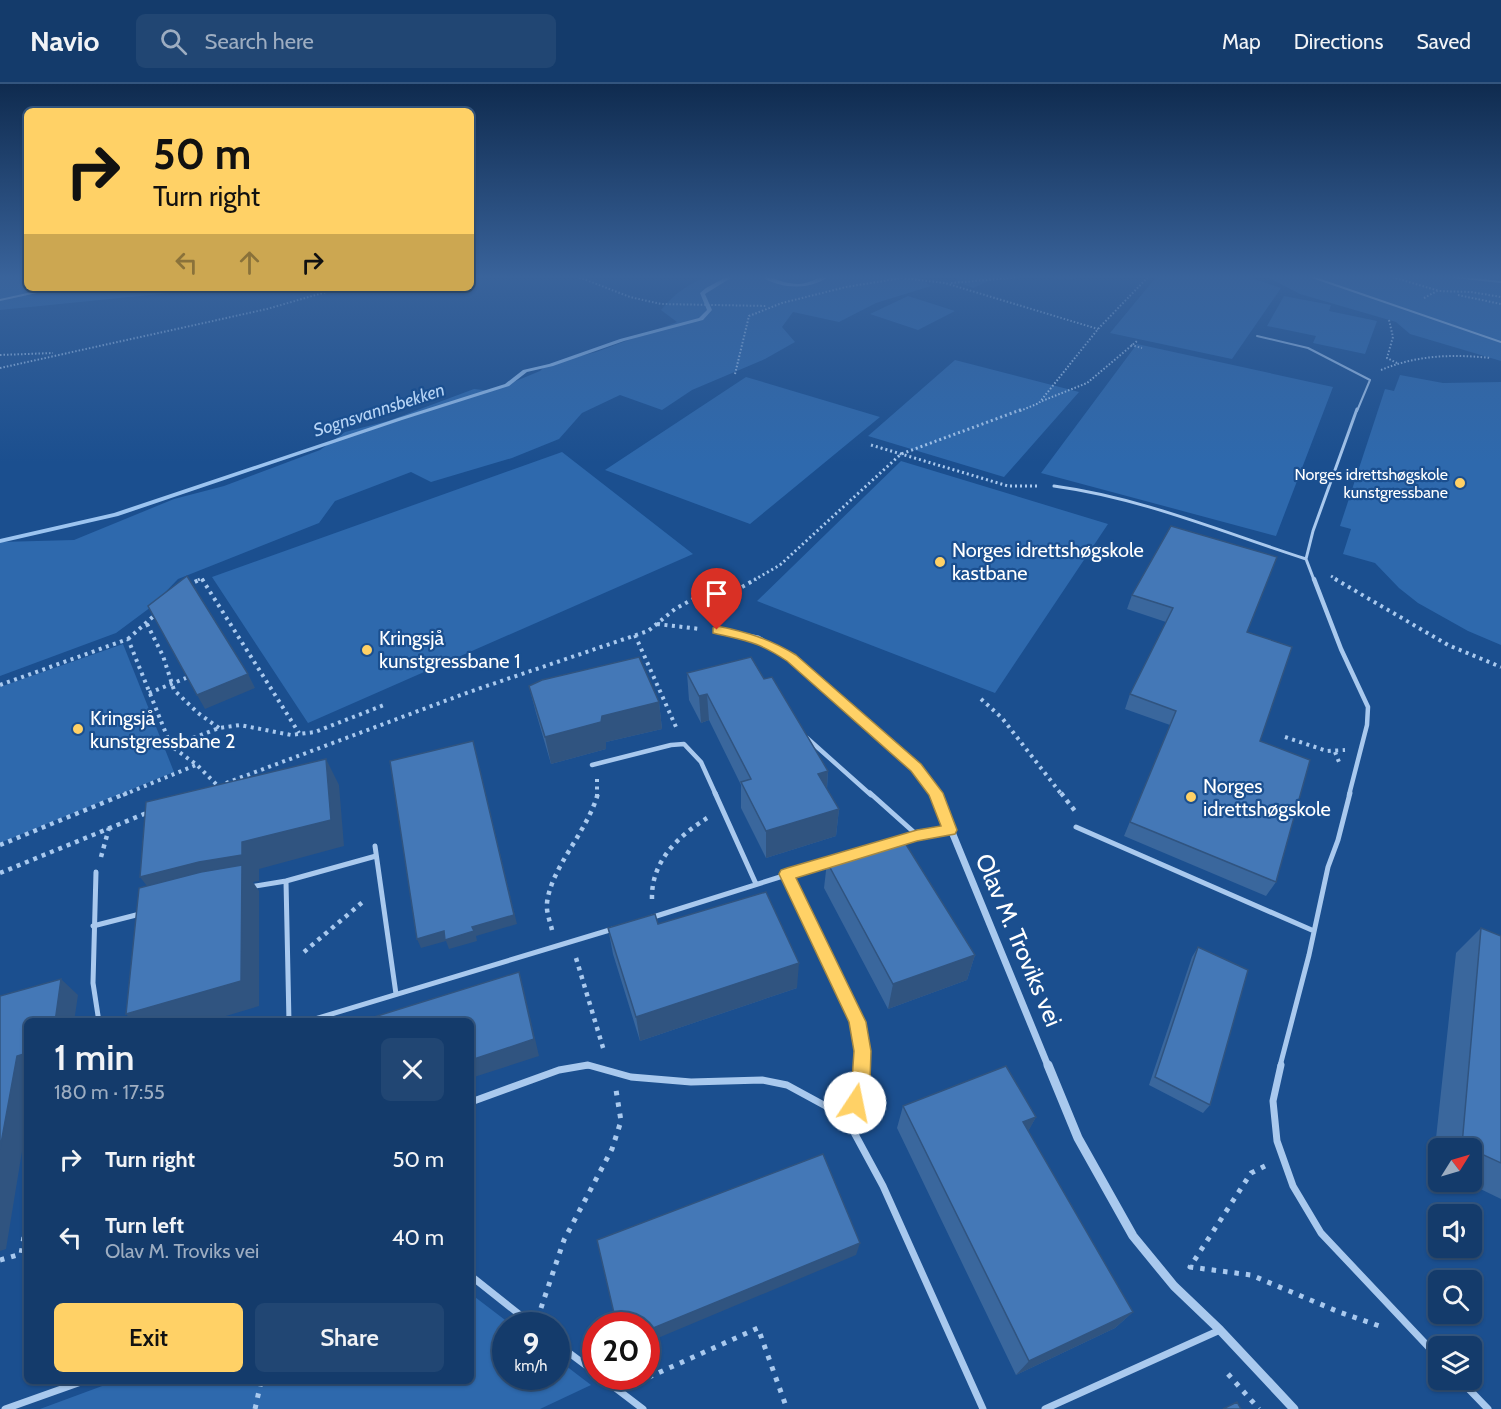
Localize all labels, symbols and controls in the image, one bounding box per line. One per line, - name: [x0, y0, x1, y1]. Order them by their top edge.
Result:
- search box: [136, 14, 556, 68]
- text: Navio: [30, 24, 100, 58]
- icon: search: [157, 25, 190, 58]
- text: Search here: [205, 28, 314, 55]
- text: Map: [1222, 29, 1261, 54]
- text: Directions: [1294, 29, 1383, 54]
- text: Saved: [1416, 29, 1471, 54]
- text: 50 m: [153, 128, 251, 180]
- icon: right: [54, 132, 132, 210]
- text: Turn right: [153, 180, 260, 213]
- icon: left: [170, 246, 203, 279]
- icon: ahead: [233, 246, 266, 279]
- icon: right: [296, 246, 329, 279]
- water label: Sognsvannsbekken: [311, 378, 447, 442]
- place label: Norges idrettshøgskole kunstgressbane: [1295, 465, 1448, 502]
- marker: Norges idrettshøgskole kunstgressbane: [1453, 476, 1467, 490]
- place label: Norges idrettshøgskole kastbane: [952, 538, 1144, 585]
- marker: Norges idrettshøgskole kastbane: [933, 555, 947, 569]
- pin: [691, 568, 742, 630]
- icon: arrive: [700, 577, 733, 610]
- place label: Kringsjå kunstgressbane 1: [379, 626, 521, 673]
- marker: Kringsjå kunstgressbane 1: [360, 643, 374, 657]
- place label: Kringsjå kunstgressbane 2: [90, 706, 236, 753]
- marker: Kringsjå kunstgressbane 2: [71, 722, 85, 736]
- place label: Norges idrettshøgskole: [1203, 774, 1331, 821]
- marker: Norges idrettshøgskole: [1184, 790, 1198, 804]
- street label: Olav M. Troviks vei: [969, 849, 1069, 1031]
- text: 1 min: [54, 1035, 134, 1079]
- button: close: [381, 1038, 444, 1101]
- position arrow: [823, 1071, 887, 1135]
- text: 180 m · 17:55: [54, 1080, 165, 1104]
- north arrow: [1428, 1138, 1482, 1192]
- map controls: [1428, 1138, 1482, 1390]
- icon: right: [54, 1143, 87, 1176]
- text: Turn right: [105, 1146, 195, 1173]
- text: 50 m: [392, 1146, 444, 1173]
- button: sound: [1428, 1204, 1482, 1258]
- text: Turn left: [105, 1212, 184, 1239]
- icon: left: [54, 1221, 87, 1254]
- text: 40 m: [392, 1224, 444, 1251]
- text: Olav M. Troviks vei: [105, 1239, 259, 1263]
- button: search: [1428, 1270, 1482, 1324]
- button: Exit: [54, 1303, 243, 1372]
- button: Share: [255, 1303, 444, 1372]
- speed limit sign: 20: [582, 1312, 660, 1390]
- text: 9: [523, 1325, 539, 1362]
- button: layers: [1428, 1336, 1482, 1390]
- text: km/h: [515, 1357, 547, 1375]

